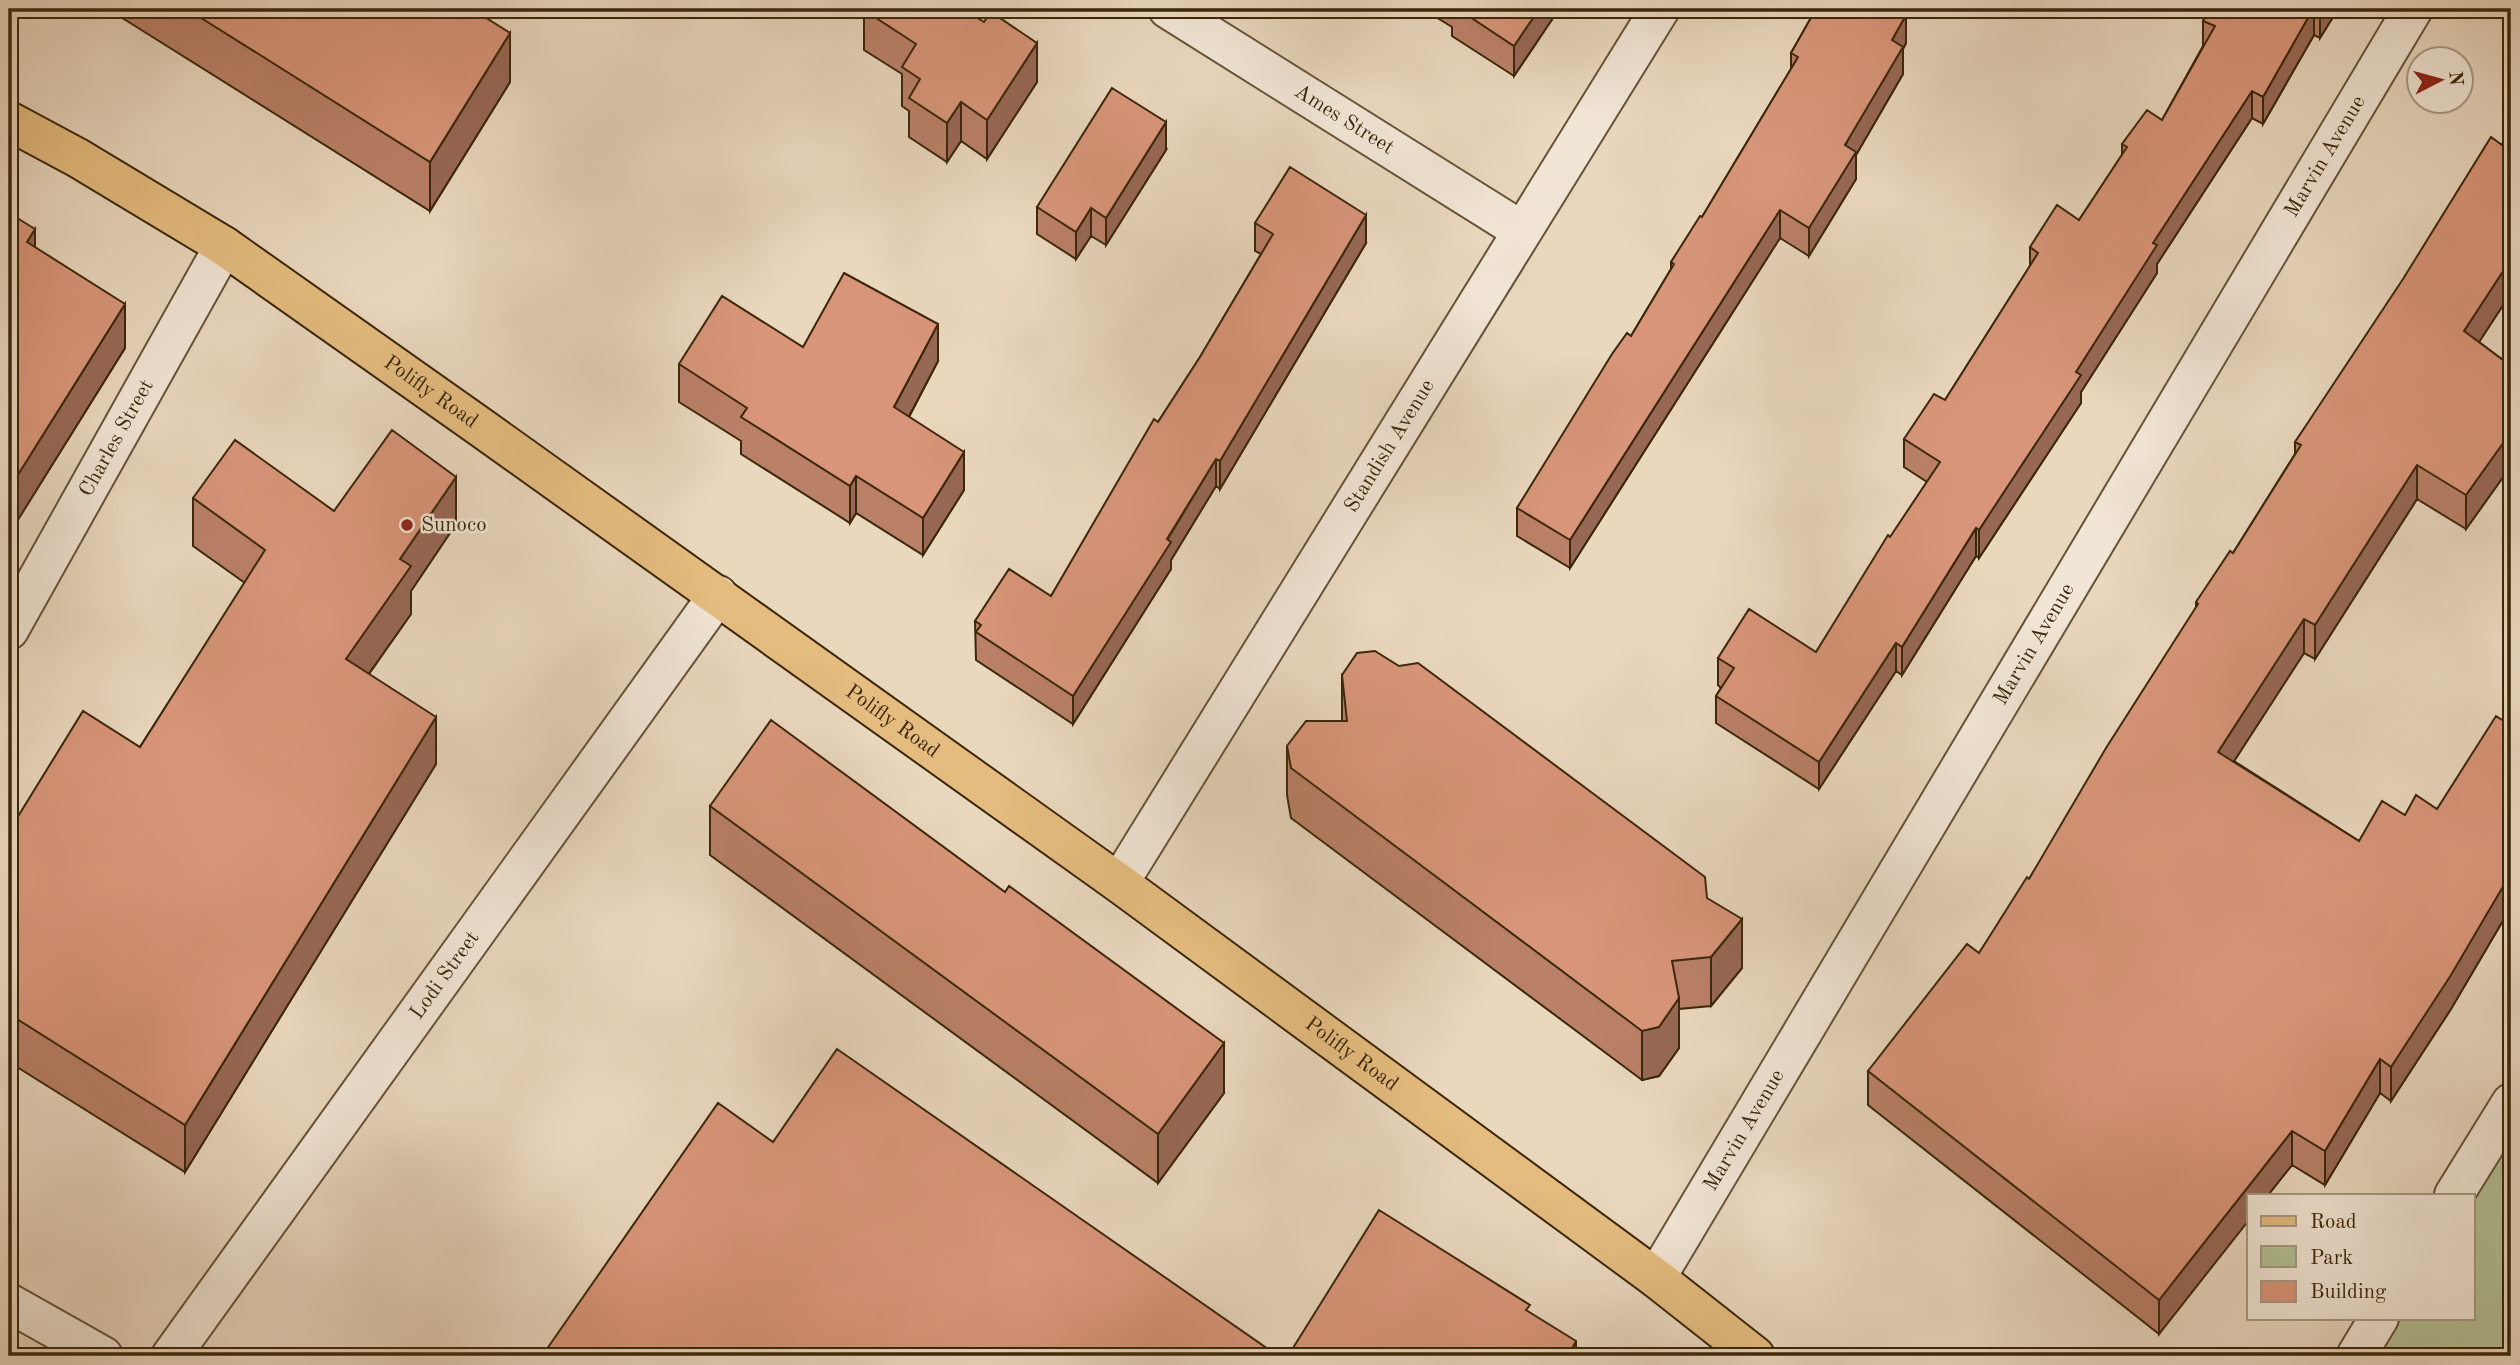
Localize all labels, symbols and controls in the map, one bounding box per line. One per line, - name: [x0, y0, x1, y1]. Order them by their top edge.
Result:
- north arrow: [2404, 46, 2474, 116]
- text: N: [2444, 70, 2465, 87]
- street label: Ames Street: [1291, 81, 1398, 158]
- street label: Marvin Avenue: [2281, 92, 2369, 221]
- street label: Polifly Road: [380, 352, 482, 432]
- street label: Charles Street: [75, 376, 158, 500]
- street label: Standish Avenue: [1341, 376, 1438, 516]
- place label: Sunoco: [421, 515, 487, 536]
- marker: Sunoco: [399, 517, 415, 533]
- street label: Marvin Avenue: [1990, 580, 2078, 709]
- street label: Polifly Road: [842, 681, 943, 762]
- street label: Lodi Street: [406, 927, 483, 1023]
- street label: Polifly Road: [1301, 1013, 1402, 1095]
- street label: Marvin Avenue: [1700, 1066, 1788, 1195]
- legend: [2247, 1194, 2474, 1320]
- text: Road: [2310, 1212, 2357, 1233]
- text: Park: [2310, 1248, 2353, 1269]
- text: Building: [2310, 1282, 2387, 1303]

